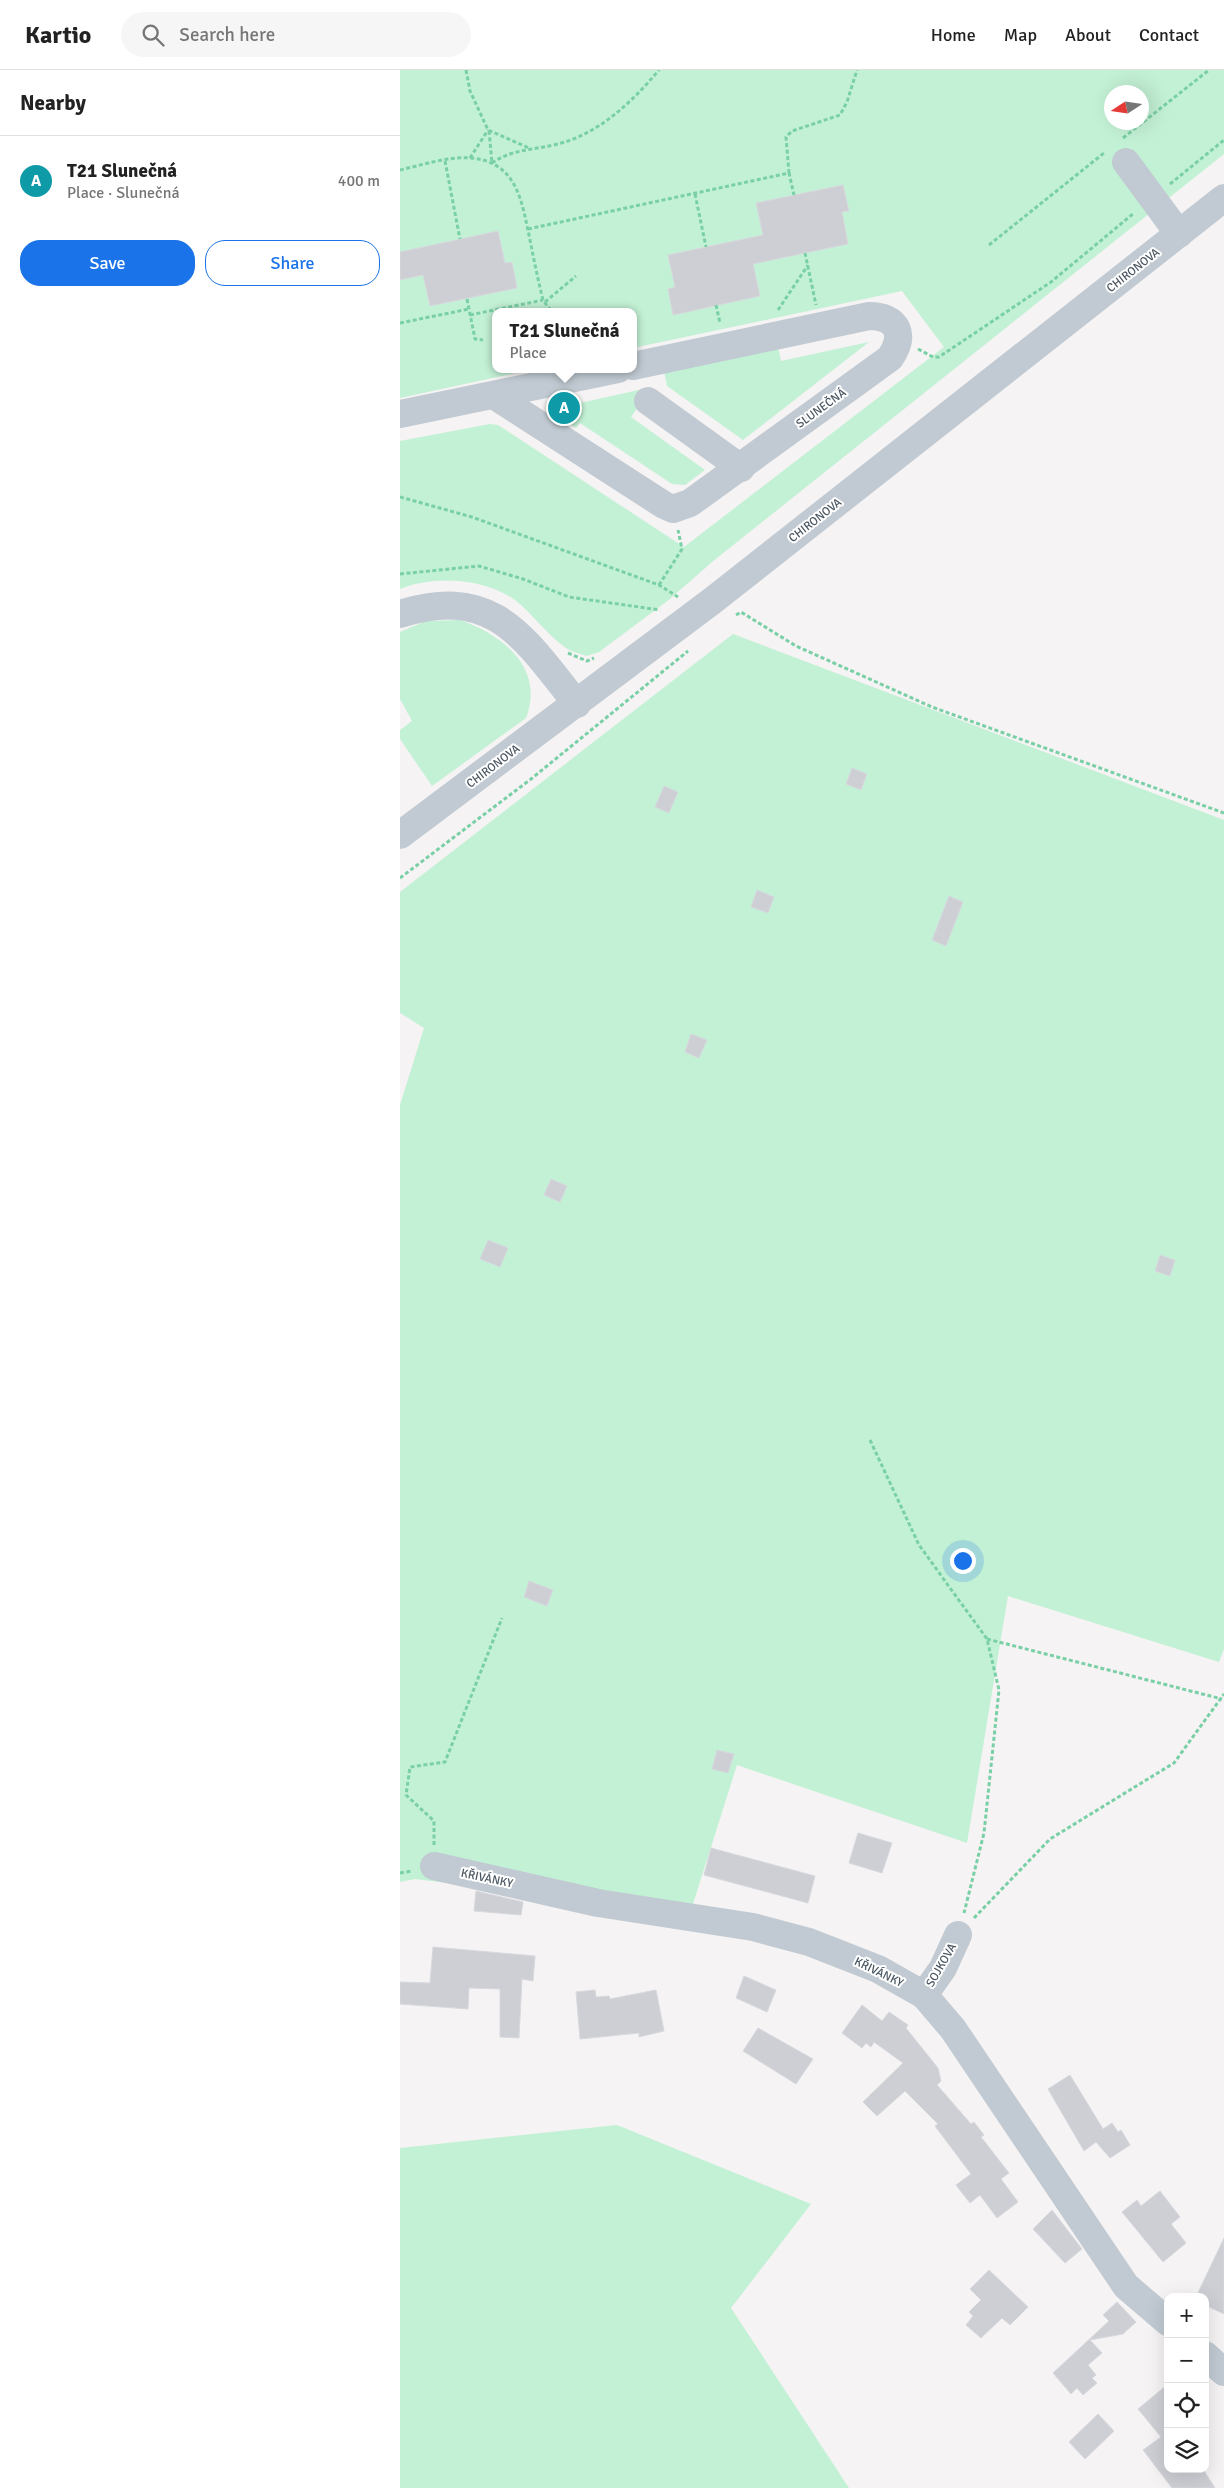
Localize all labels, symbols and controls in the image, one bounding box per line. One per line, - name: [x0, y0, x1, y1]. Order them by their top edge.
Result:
- search box: [121, 12, 471, 57]
- text: Kartio: [25, 20, 91, 50]
- icon: search: [139, 21, 167, 49]
- text: Search here: [179, 23, 275, 47]
- text: Home: [931, 24, 976, 46]
- text: Map: [1004, 24, 1037, 46]
- text: About: [1065, 24, 1111, 46]
- text: Contact: [1139, 24, 1199, 46]
- north arrow: [1104, 85, 1149, 130]
- text: Nearby: [20, 90, 86, 116]
- text: T21 Slunečná: [67, 159, 177, 183]
- text: A: [31, 171, 41, 191]
- text: 400 m: [338, 171, 380, 191]
- text: Place · Slunečná: [67, 183, 180, 203]
- button: Save: [20, 240, 195, 286]
- button: Share: [205, 240, 380, 286]
- street label: CHIRONOVA: [1104, 245, 1163, 296]
- popup: [492, 308, 637, 373]
- text: T21 Slunečná: [509, 319, 620, 343]
- text: Place: [509, 343, 547, 363]
- street label: SLUNEČNÁ: [793, 385, 850, 432]
- pin: A: [548, 389, 580, 427]
- street label: CHIRONOVA: [786, 495, 845, 546]
- street label: CHIRONOVA: [464, 741, 524, 791]
- your location: [950, 1548, 976, 1574]
- street label: KŘIVÁNKY: [459, 1866, 514, 1891]
- street label: SOJKOVA: [923, 1940, 960, 1990]
- street label: KŘIVÁNKY: [852, 1954, 906, 1991]
- map controls: [1164, 2293, 1209, 2473]
- button: +: [1164, 2293, 1209, 2338]
- button: −: [1164, 2338, 1209, 2383]
- button: locate: [1164, 2383, 1209, 2428]
- button: layers: [1164, 2428, 1209, 2473]

